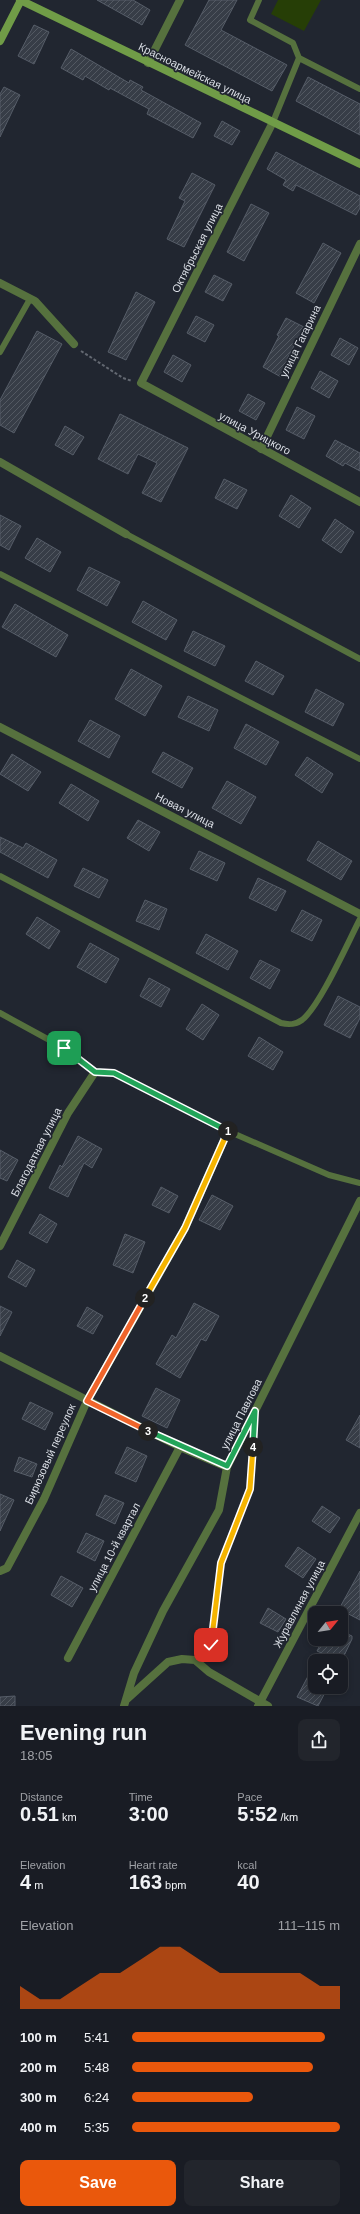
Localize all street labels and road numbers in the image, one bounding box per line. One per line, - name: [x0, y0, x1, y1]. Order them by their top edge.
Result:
- street label: Красноармейская улица: [136, 40, 254, 106]
- street label: Октябрьская улица: [169, 201, 225, 295]
- street label: улица Гагарина: [277, 302, 323, 379]
- street label: улица Урицкого: [217, 409, 293, 457]
- street label: Новая улица: [153, 790, 218, 831]
- street label: Благодатная улица: [8, 1105, 64, 1198]
- street label: улица Павлова: [218, 1376, 264, 1451]
- street label: Бирюзовый переулок: [22, 1402, 78, 1506]
- street label: улица 10-й квартал: [86, 1501, 142, 1593]
- street label: Журавлиная улица: [271, 1557, 328, 1650]

